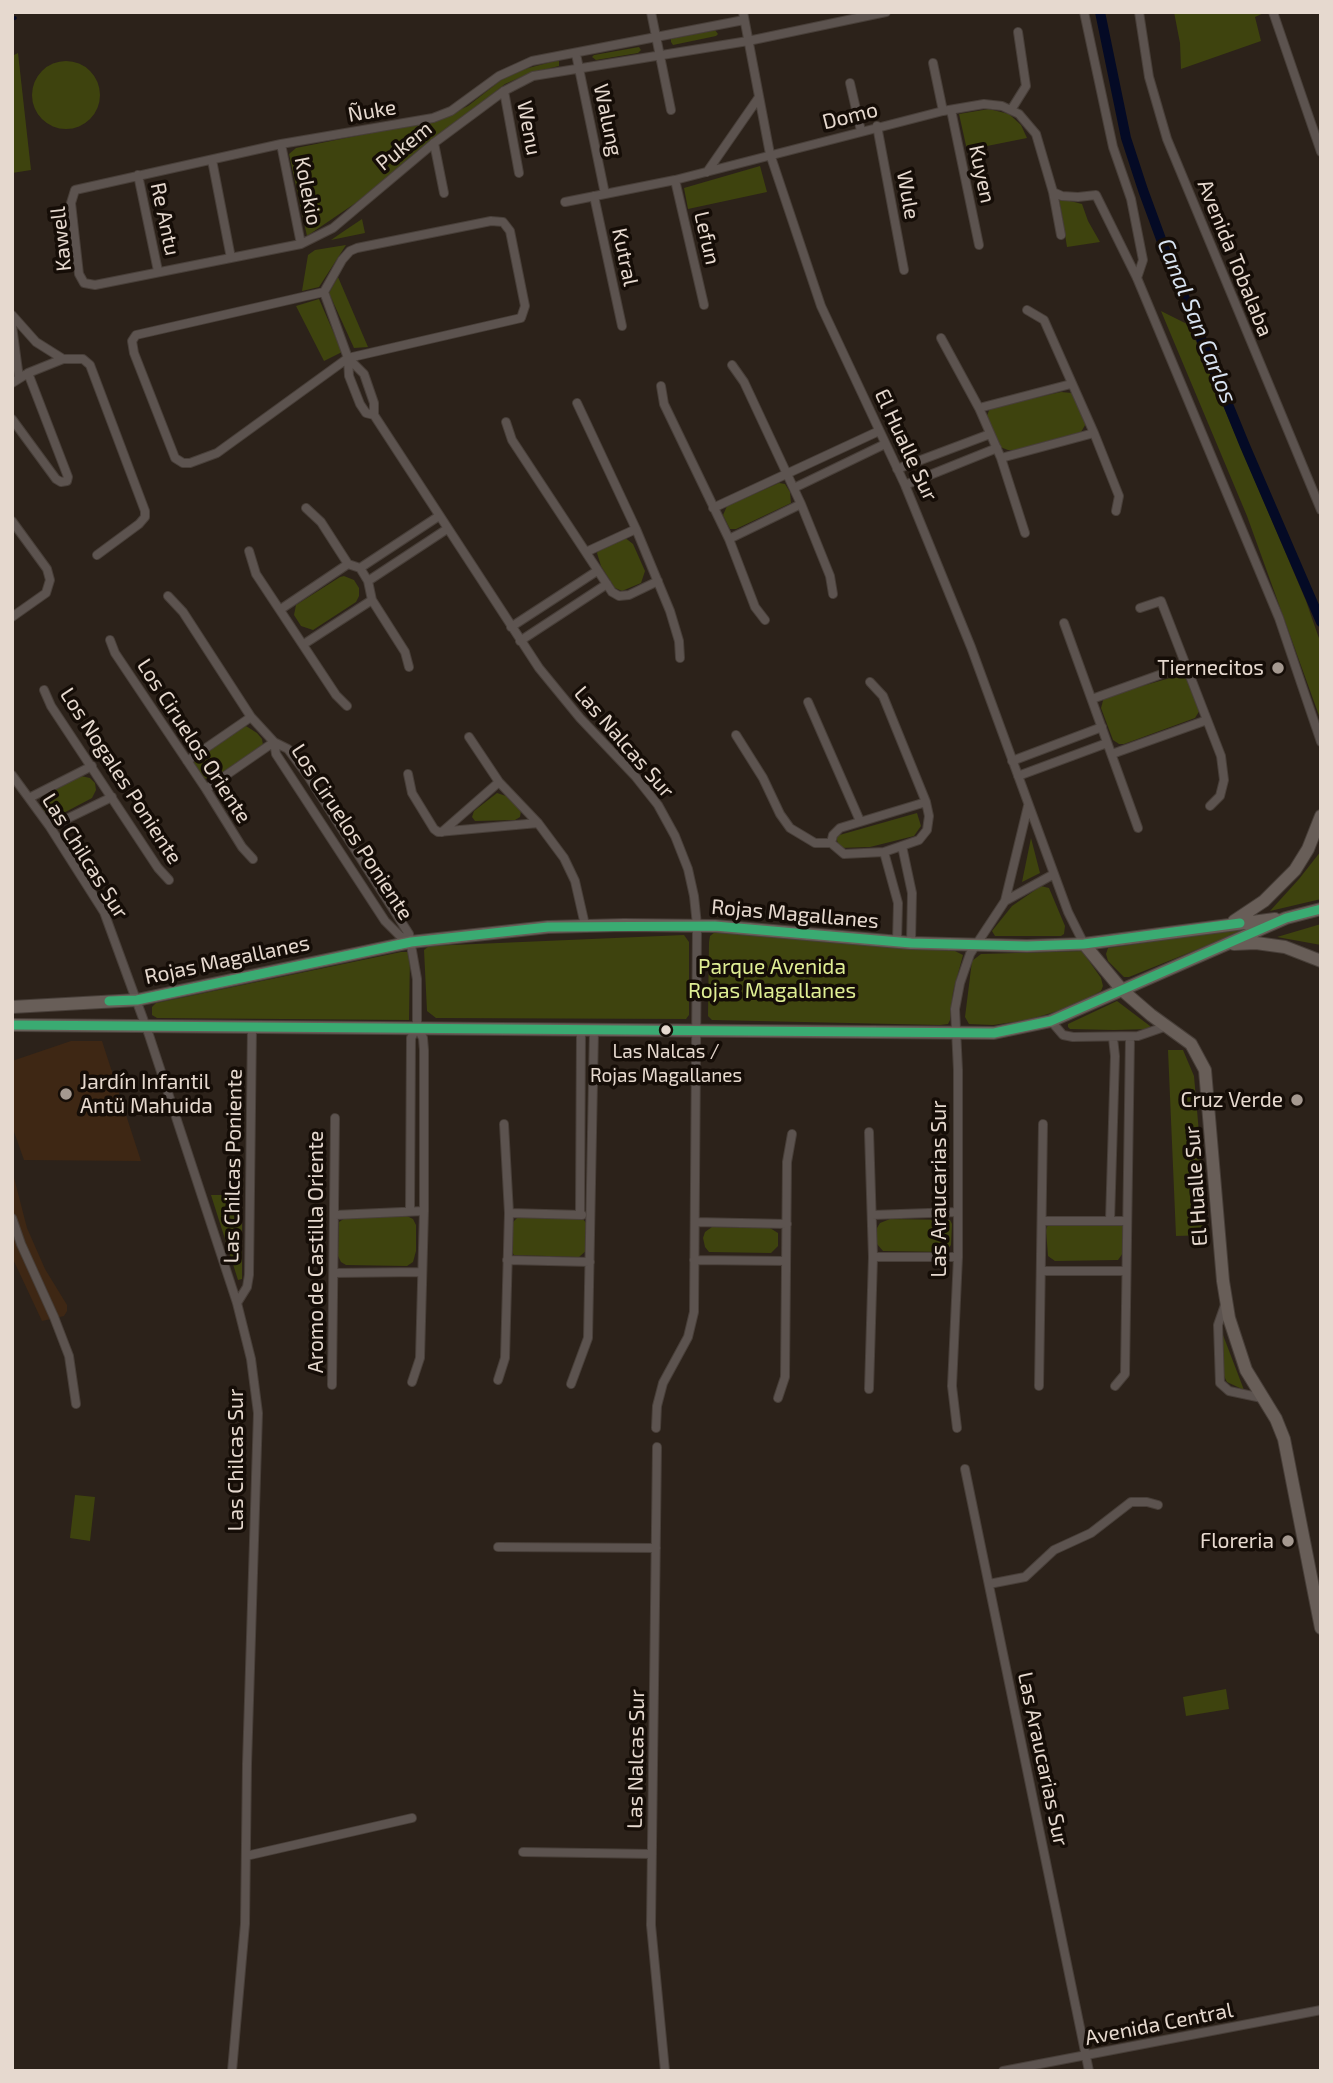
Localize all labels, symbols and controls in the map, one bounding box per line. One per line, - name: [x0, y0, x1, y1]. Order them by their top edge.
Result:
- street label: Walung: [588, 82, 628, 158]
- street label: Ñuke: [346, 94, 398, 128]
- street label: Domo: [820, 97, 880, 135]
- street label: Wenu: [511, 99, 547, 157]
- street label: Pukem: [371, 116, 437, 176]
- street label: Kuyen: [964, 143, 1000, 205]
- street label: Kolekio: [289, 155, 327, 227]
- street label: Wule: [891, 169, 925, 221]
- street label: Avenida Tobalaba: [1192, 176, 1278, 340]
- street label: Re Antu: [145, 180, 185, 258]
- street label: Kawell: [45, 205, 77, 273]
- street label: Lefun: [689, 209, 725, 267]
- street label: Kutral: [607, 226, 643, 288]
- water label: Canal San Carlos: [1151, 234, 1243, 408]
- street label: El Hualle Sur: [869, 385, 943, 505]
- street label: Los Ciruelos Oriente: [131, 654, 257, 828]
- place label: Tiernecitos: [1157, 655, 1264, 681]
- marker: Tiernecitos: [1270, 660, 1286, 676]
- street label: Las Nalcas Sur: [569, 681, 679, 803]
- street label: Los Nogales Poniente: [55, 683, 187, 869]
- street label: Los Ciruelos Poniente: [286, 739, 418, 925]
- street label: Las Chilcas Sur: [37, 789, 133, 923]
- street label: Rojas Magallanes: [710, 894, 880, 934]
- street label: Rojas Magallanes: [142, 930, 312, 990]
- park label: Parque Avenida Rojas Magallanes: [688, 954, 856, 1004]
- marker: Las Nalcas / Rojas Magallanes: [659, 1023, 673, 1037]
- place label: Las Nalcas / Rojas Magallanes: [590, 1041, 742, 1085]
- street label: Las Chilcas Poniente: [219, 1068, 247, 1264]
- place label: Jardín Infantil Antü Mahuida: [80, 1069, 213, 1119]
- marker: Jardín Infantil Antü Mahuida: [58, 1086, 74, 1102]
- place label: Cruz Verde: [1180, 1087, 1283, 1113]
- marker: Cruz Verde: [1289, 1092, 1305, 1108]
- street label: Las Araucarias Sur: [926, 1100, 952, 1278]
- street label: El Hualle Sur: [1179, 1125, 1213, 1247]
- street label: Aromo de Castilla Oriente: [303, 1131, 329, 1373]
- street label: Las Chilcas Sur: [223, 1389, 249, 1531]
- place label: Floreria: [1200, 1528, 1274, 1554]
- marker: Floreria: [1280, 1533, 1296, 1549]
- street label: Las Araucarias Sur: [1012, 1670, 1074, 1848]
- street label: Las Nalcas Sur: [622, 1689, 650, 1829]
- street label: Avenida Central: [1083, 1997, 1235, 2051]

